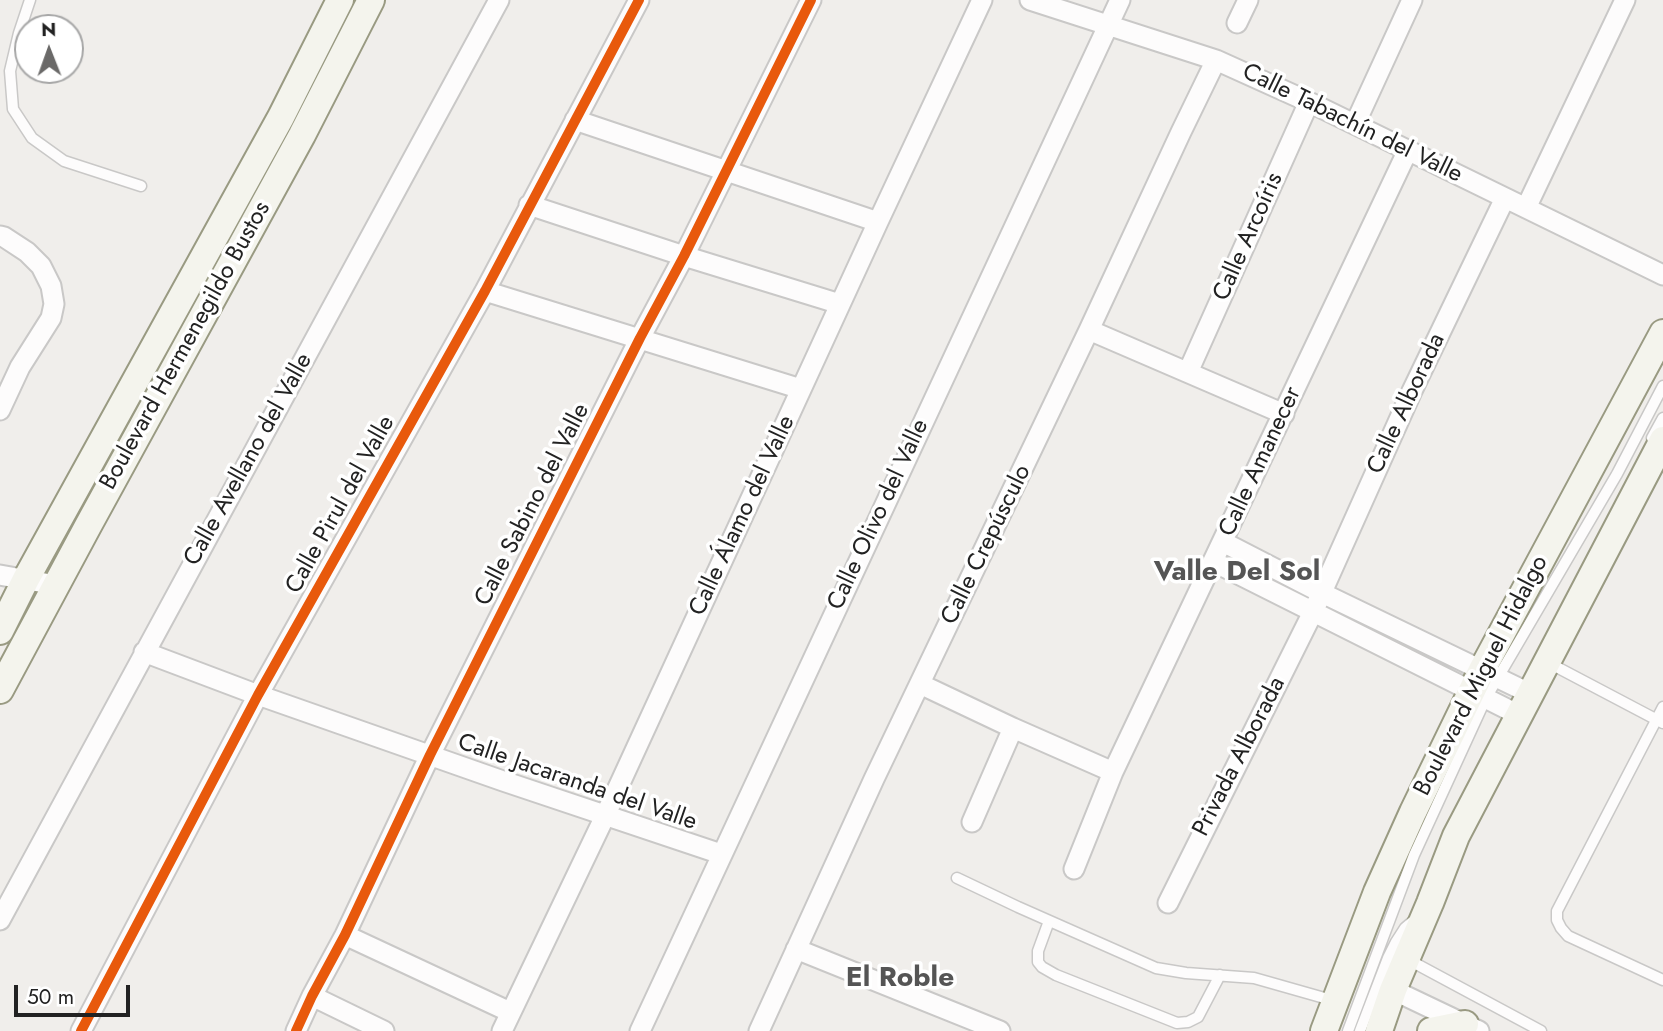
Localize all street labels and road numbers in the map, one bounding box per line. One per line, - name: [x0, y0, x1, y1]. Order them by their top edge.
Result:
- street label: Calle Tabachín del Valle: [1237, 58, 1467, 190]
- street label: Calle Arcoíris: [1208, 168, 1290, 306]
- street label: Boulevard Hermenegildo Bustos: [95, 197, 277, 495]
- street label: Calle Alborada: [1362, 329, 1452, 479]
- street label: Calle Avellano del Valle: [179, 349, 319, 571]
- street label: Calle Amanecer: [1214, 383, 1308, 541]
- street label: Calle Sabino del Valle: [469, 399, 597, 611]
- street label: Calle Pirul del Valle: [280, 411, 402, 599]
- street label: Calle Álamo del Valle: [684, 411, 802, 621]
- street label: Calle Olivo del Valle: [822, 415, 936, 615]
- street label: Calle Crepúsculo: [936, 461, 1038, 629]
- street label: Boulevard Miguel Hidalgo: [1409, 551, 1555, 801]
- street label: Privada Alborada: [1187, 673, 1293, 841]
- street label: Calle Jacaranda del Valle: [454, 729, 700, 837]

